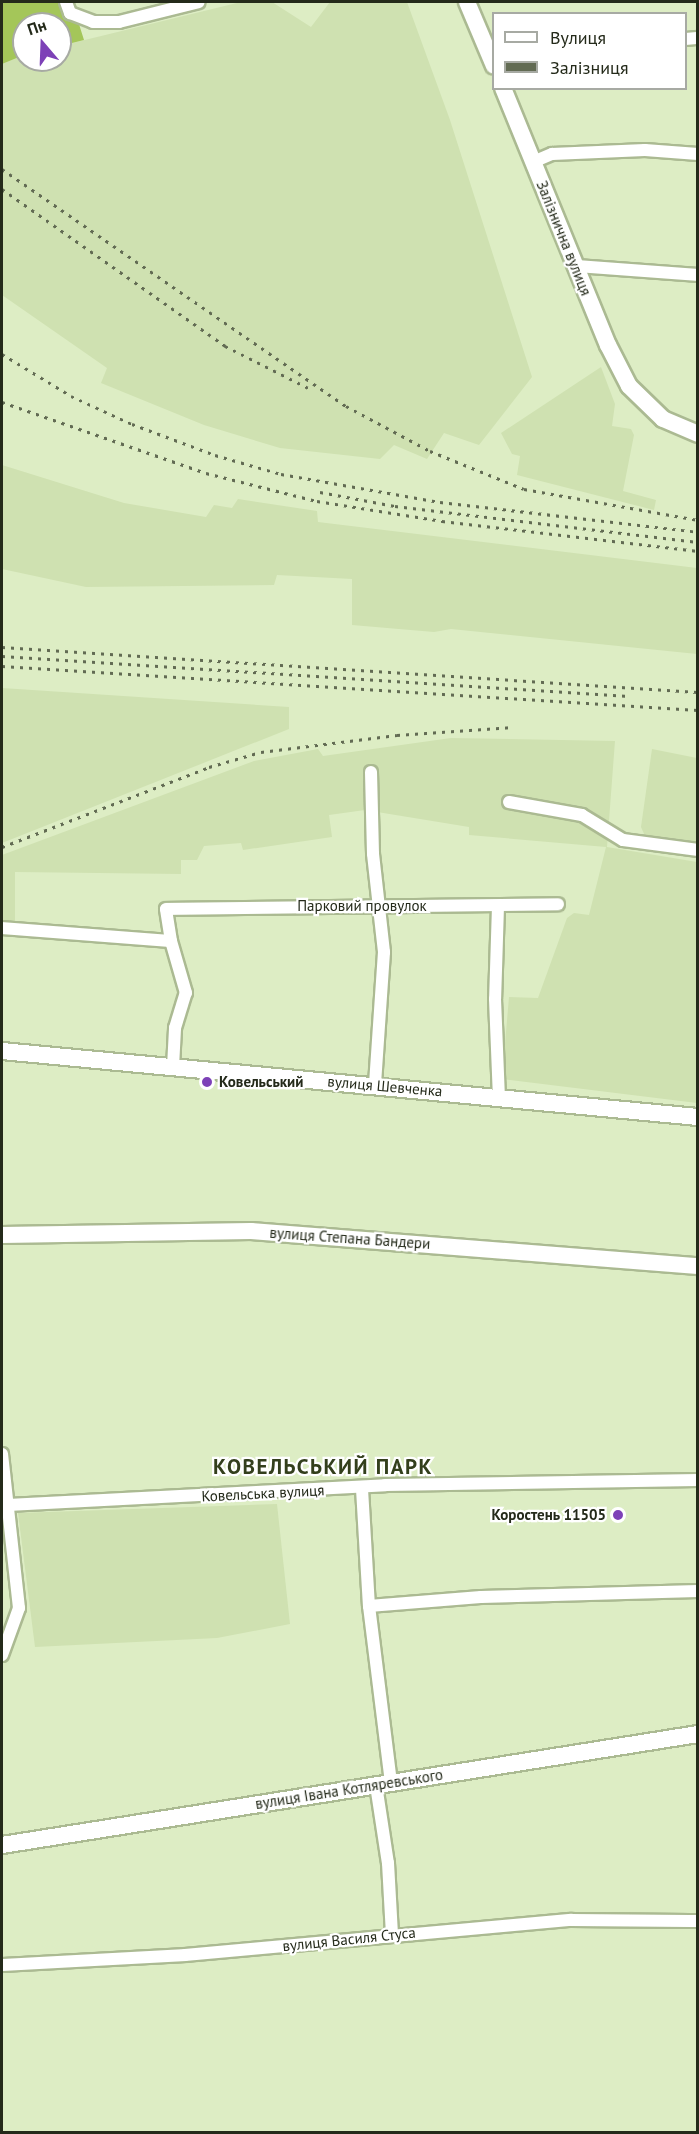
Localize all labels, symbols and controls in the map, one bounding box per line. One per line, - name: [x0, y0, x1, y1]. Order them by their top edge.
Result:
- north arrow: [12, 12, 72, 72]
- legend: [492, 12, 687, 90]
- text: Пн: [25, 14, 49, 39]
- text: Вулиця: [550, 26, 606, 49]
- text: Залізниця: [550, 56, 628, 79]
- street label: Залізнична вулиця: [533, 178, 595, 298]
- street label: Парковий провулок: [297, 897, 427, 915]
- street label: вулиця Шевченка: [327, 1072, 443, 1100]
- place label: Ковельський: [219, 1073, 303, 1091]
- marker: Ковельський: [200, 1075, 214, 1089]
- street label: вулиця Степана Бандери: [269, 1223, 431, 1253]
- district label: КОВЕЛЬСЬКИЙ ПАРК: [213, 1454, 433, 1480]
- street label: Ковельська вулиця: [201, 1481, 325, 1505]
- place label: Коростень 11505: [491, 1506, 606, 1524]
- marker: Коростень 11505: [611, 1508, 625, 1522]
- street label: вулиця Івана Котляревського: [254, 1765, 444, 1813]
- street label: вулиця Василя Стуса: [281, 1923, 417, 1955]

